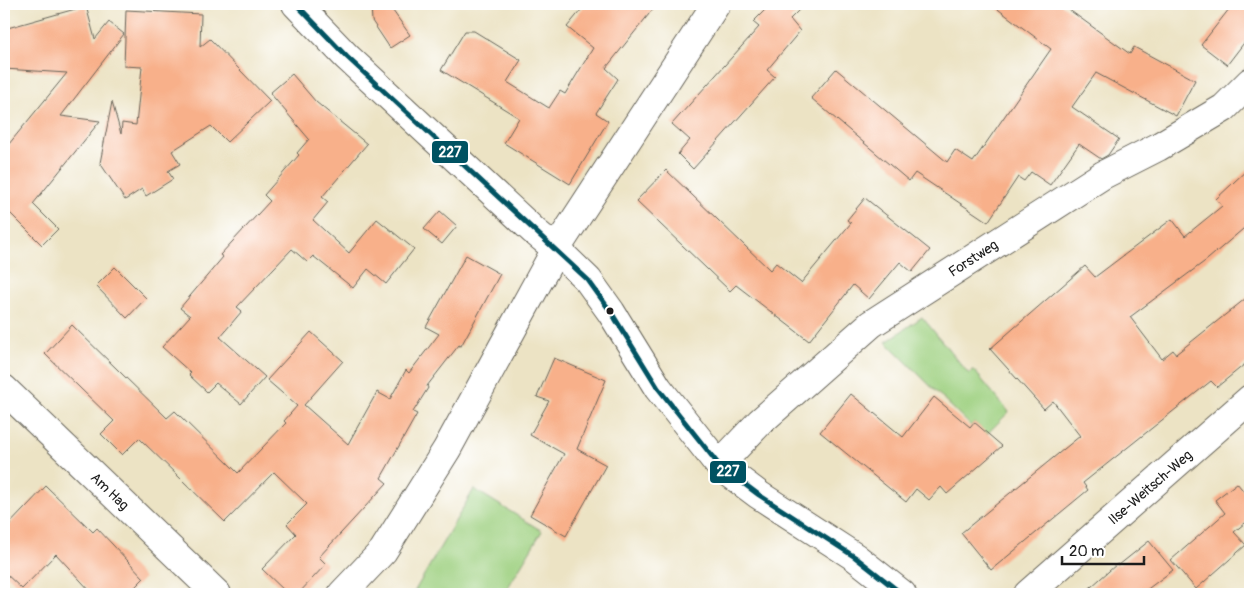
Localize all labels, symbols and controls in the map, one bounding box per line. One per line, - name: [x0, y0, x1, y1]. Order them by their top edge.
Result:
- line badge: 227: [431, 140, 469, 164]
- text: 227: [438, 144, 462, 161]
- street label: Forstweg: [945, 236, 1001, 281]
- unlabelled marker: [605, 306, 615, 316]
- street label: Ilse-Weitsch-Weg: [1105, 446, 1196, 528]
- line badge: 227: [709, 460, 747, 484]
- text: 227: [716, 463, 740, 480]
- street label: Am Hag: [87, 469, 132, 514]
- scale bar: [1062, 533, 1144, 565]
- text: 20 m: [1069, 542, 1104, 561]

